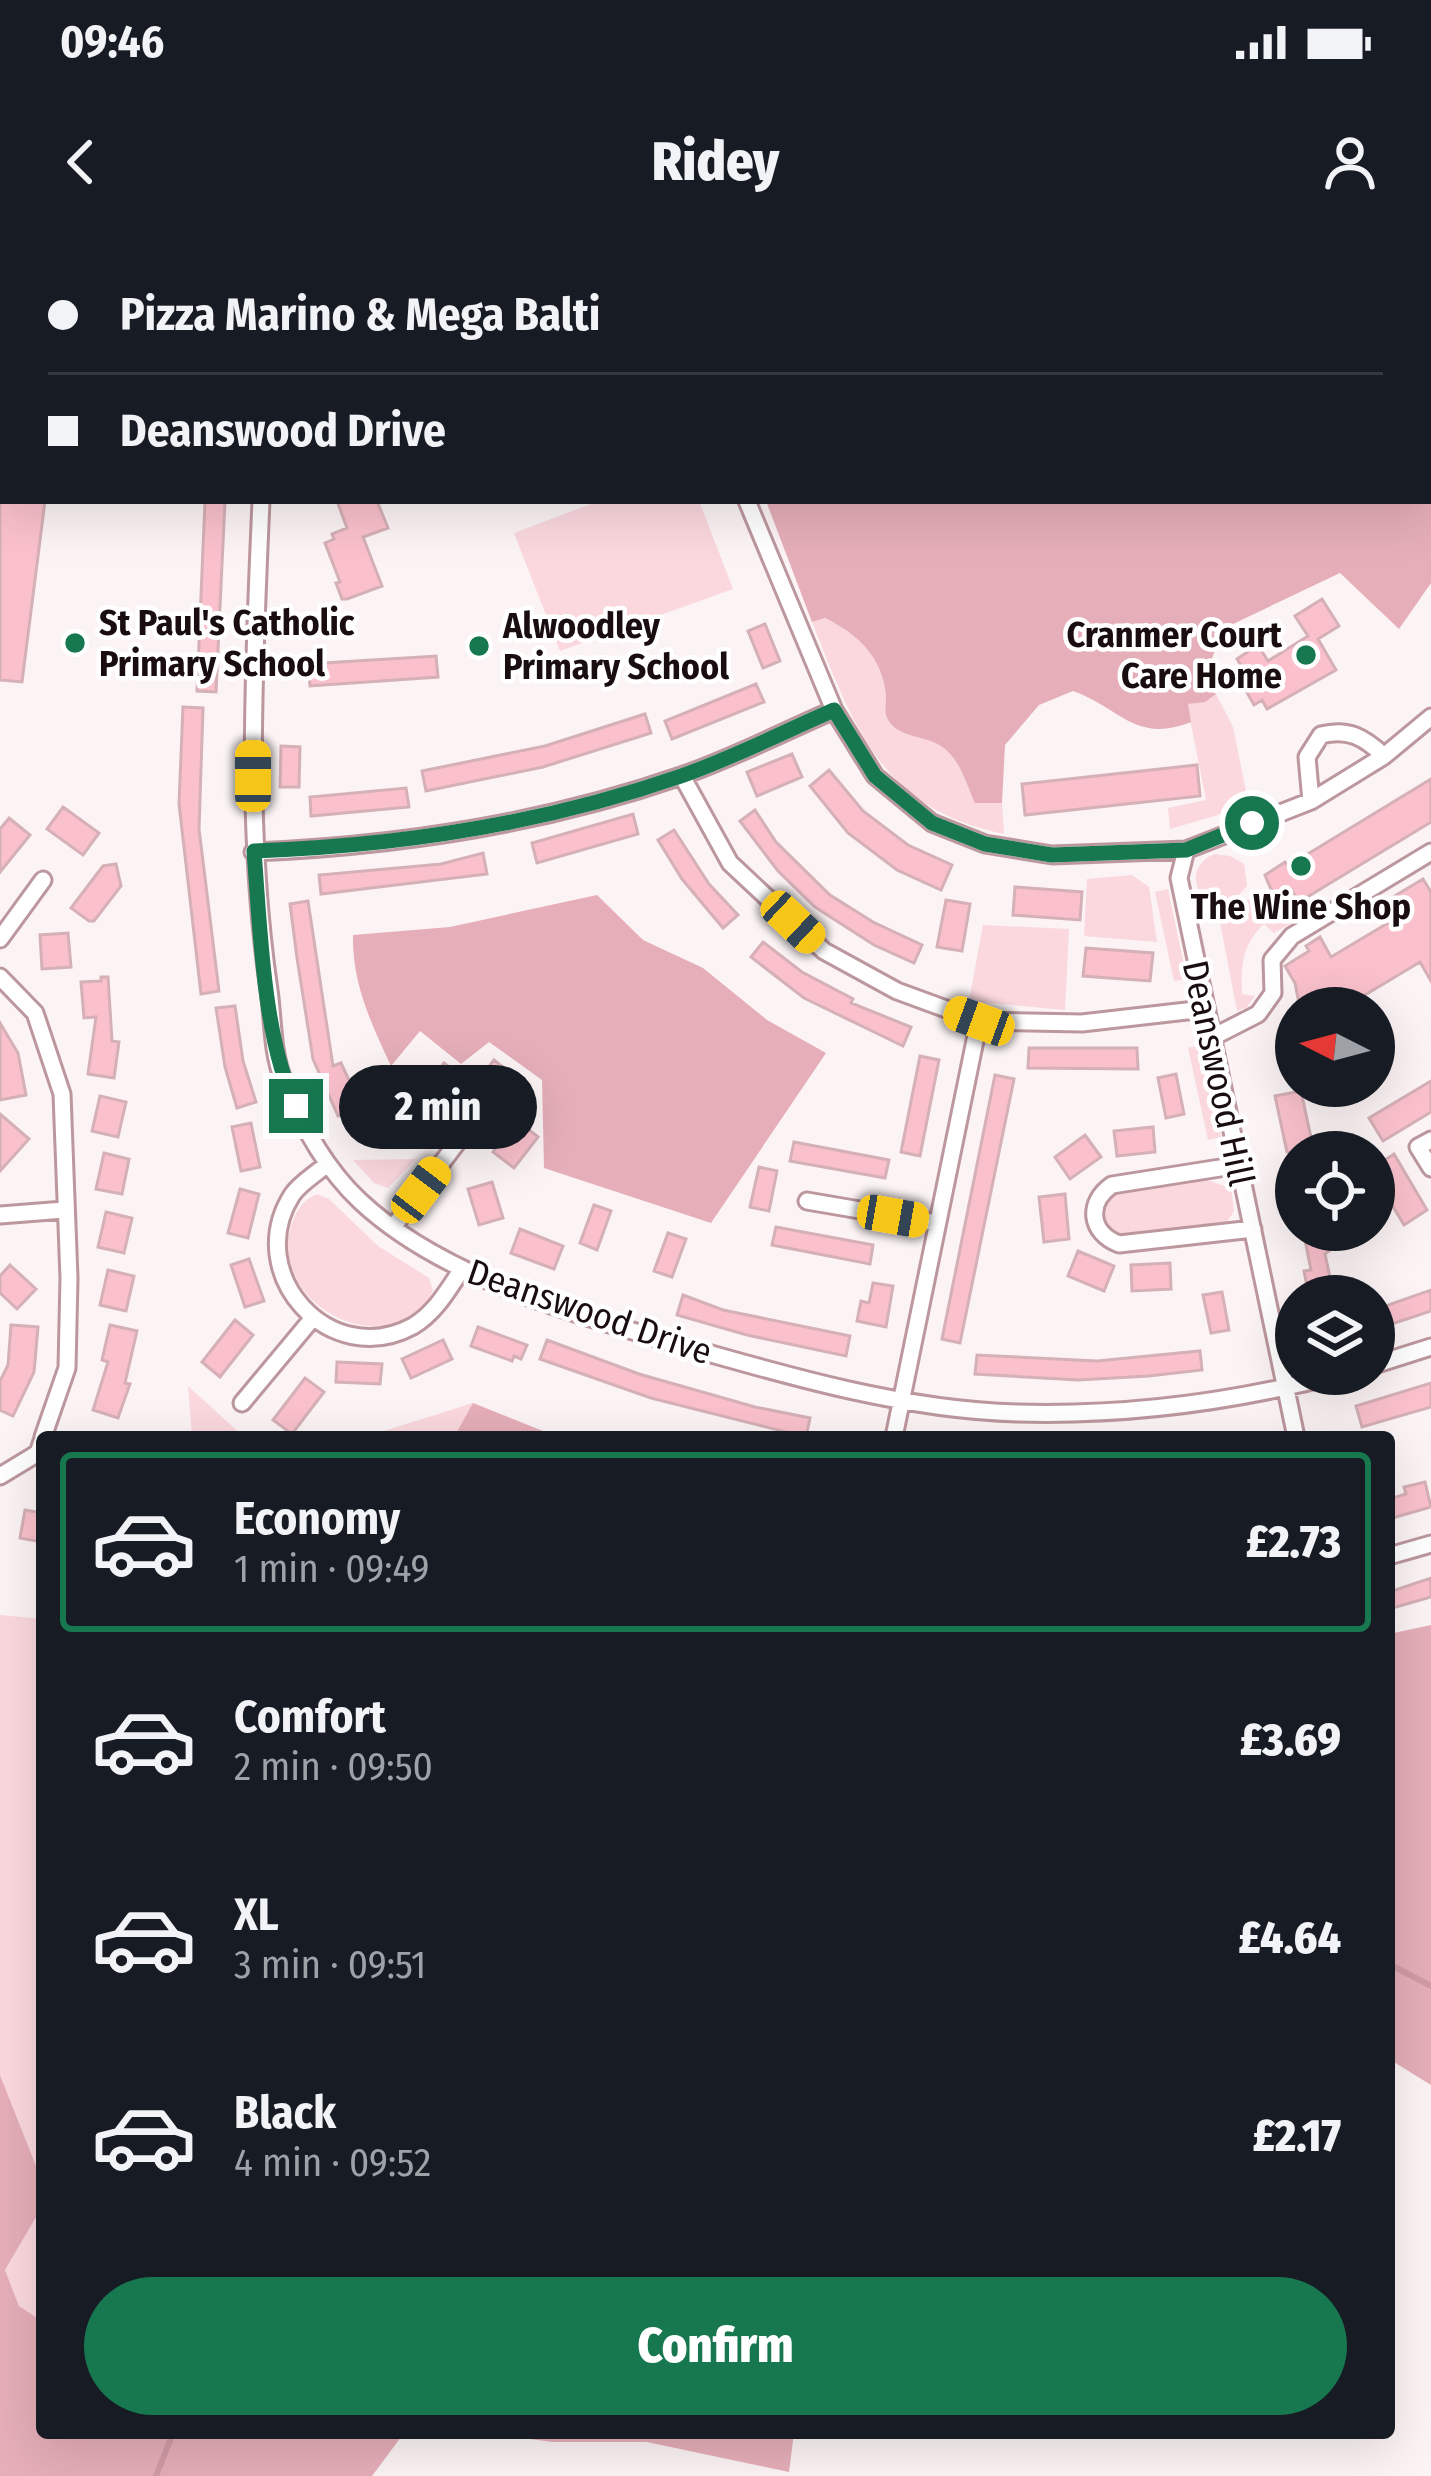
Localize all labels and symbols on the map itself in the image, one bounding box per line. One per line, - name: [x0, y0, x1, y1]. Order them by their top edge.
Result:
- place label: St Paul's Catholic Primary School: [99, 601, 355, 686]
- place label: Alwoodley Primary School: [502, 604, 729, 689]
- place label: Cranmer Court Care Home: [1066, 613, 1283, 698]
- marker: St Paul's Catholic Primary School: [62, 630, 88, 656]
- marker: Alwoodley Primary School: [466, 633, 492, 659]
- marker: Cranmer Court Care Home: [1293, 642, 1319, 668]
- car: [235, 740, 271, 812]
- route start: [1225, 796, 1279, 850]
- marker: The Wine Shop: [1288, 853, 1314, 879]
- car: [754, 884, 832, 960]
- place label: The Wine Shop: [1191, 885, 1411, 929]
- street label: Deanswood Hill: [1173, 957, 1263, 1190]
- north arrow: [1275, 987, 1395, 1107]
- car: [939, 992, 1019, 1050]
- callout: 2 min: [338, 1064, 536, 1148]
- route end: [269, 1079, 323, 1133]
- car: [385, 1150, 457, 1230]
- car: [854, 1192, 932, 1240]
- street label: Deanswood Drive: [462, 1250, 718, 1374]

